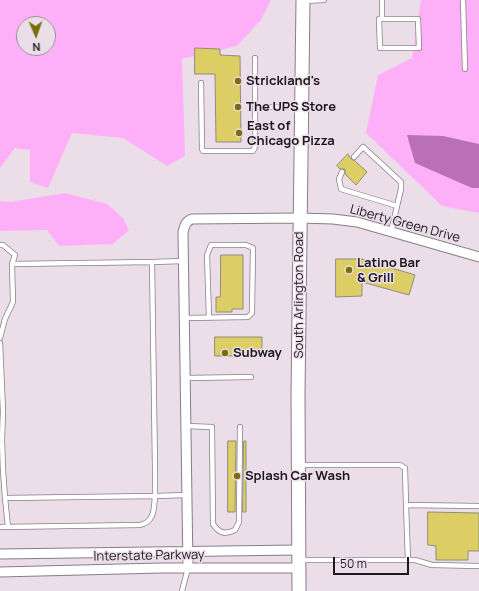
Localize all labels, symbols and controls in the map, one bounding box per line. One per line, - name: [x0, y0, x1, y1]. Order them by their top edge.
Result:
- north arrow: [16, 16, 56, 56]
- text: N: [32, 40, 41, 55]
- place label: Strickland's: [246, 73, 320, 89]
- marker: Strickland's: [233, 76, 243, 86]
- place label: The UPS Store: [246, 99, 336, 115]
- marker: The UPS Store: [233, 102, 243, 112]
- place label: East of Chicago Pizza: [247, 118, 335, 149]
- marker: East of Chicago Pizza: [234, 128, 244, 138]
- street label: Liberty Green Drive: [348, 202, 462, 246]
- street label: South Arlington Road: [291, 231, 307, 359]
- place label: Latino Bar & Grill: [357, 255, 420, 286]
- marker: Latino Bar & Grill: [344, 265, 354, 275]
- place label: Subway: [233, 345, 282, 361]
- marker: Subway: [220, 348, 230, 358]
- place label: Splash Car Wash: [245, 468, 350, 484]
- marker: Splash Car Wash: [232, 471, 242, 481]
- street label: Interstate Parkway: [93, 547, 205, 565]
- scale bar: [335, 549, 411, 575]
- text: 50 m: [340, 555, 367, 572]

